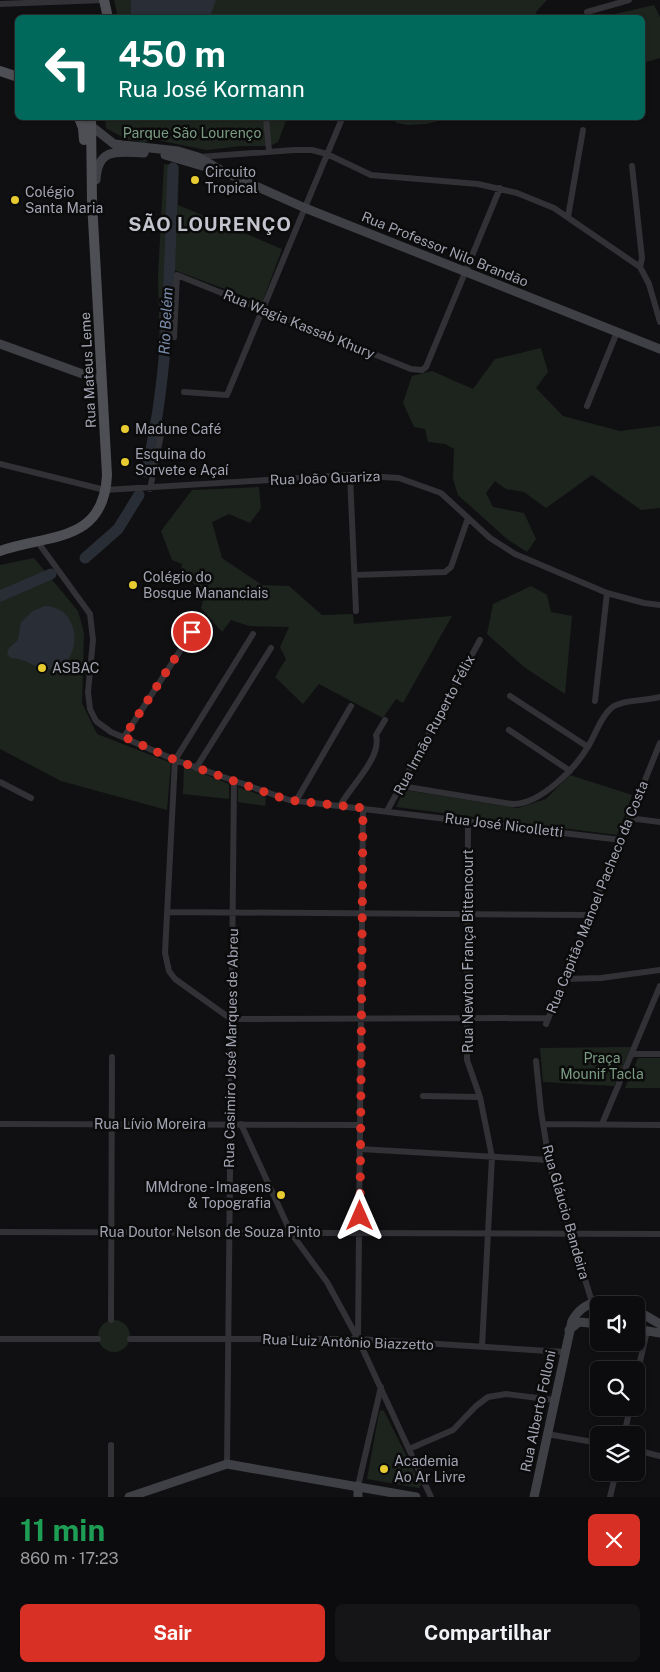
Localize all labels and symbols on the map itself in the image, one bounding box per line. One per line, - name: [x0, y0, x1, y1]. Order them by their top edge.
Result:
- park label: Parque São Lourenço: [123, 125, 261, 141]
- place label: Circuito Tropical: [205, 164, 257, 196]
- marker: Circuito Tropical: [189, 174, 201, 186]
- place label: Colégio Santa Maria: [25, 184, 103, 216]
- marker: Colégio Santa Maria: [9, 194, 21, 206]
- street label: Rua Professor Nilo Brandão: [359, 208, 531, 290]
- district label: SÃO LOURENÇO: [128, 213, 292, 235]
- street label: Rua Wagia Kassab Khury: [221, 286, 377, 362]
- water label: Rio Belém: [155, 287, 176, 355]
- street label: Rua Mateus Leme: [77, 312, 99, 428]
- place label: Madune Café: [135, 421, 221, 437]
- marker: Madune Café: [119, 423, 131, 435]
- place label: Esquina do Sorvete e Açaí: [135, 446, 229, 478]
- marker: Esquina do Sorvete e Açaí: [119, 456, 131, 468]
- street label: Rua João Guariza: [270, 468, 380, 488]
- place label: Colégio do Bosque Mananciais: [143, 569, 268, 601]
- marker: Colégio do Bosque Mananciais: [127, 579, 139, 591]
- pin: [171, 611, 213, 653]
- street label: Rua Irmão Ruperto Félix: [390, 652, 478, 798]
- place label: ASBAC: [52, 660, 99, 676]
- marker: ASBAC: [36, 662, 48, 674]
- street label: Rua Capitão Manoel Pacheco da Costa: [543, 778, 651, 1016]
- street label: Rua José Nicolletti: [444, 810, 564, 840]
- street label: Rua Newton França Bittencourt: [460, 849, 476, 1053]
- street label: Rua Casimiro José Marques de Abreu: [221, 928, 241, 1168]
- park label: Praça Mounif Tacla: [560, 1050, 644, 1082]
- street label: Rua Lívio Moreira: [94, 1116, 206, 1132]
- street label: Rua Gláucio Bandeira: [539, 1143, 593, 1281]
- place label: MMdrone - Imagens & Topografia: [145, 1179, 271, 1211]
- marker: MMdrone - Imagens & Topografia: [275, 1189, 287, 1201]
- position arrow: [333, 1189, 385, 1241]
- street label: Rua Doutor Nelson de Souza Pinto: [99, 1224, 321, 1240]
- street label: Rua Luiz Antônio Biazzetto: [262, 1331, 434, 1353]
- street label: Rua Alberto Folloni: [517, 1349, 559, 1473]
- place label: Academia Ao Ar Livre: [394, 1453, 466, 1485]
- marker: Academia Ao Ar Livre: [378, 1463, 390, 1475]

